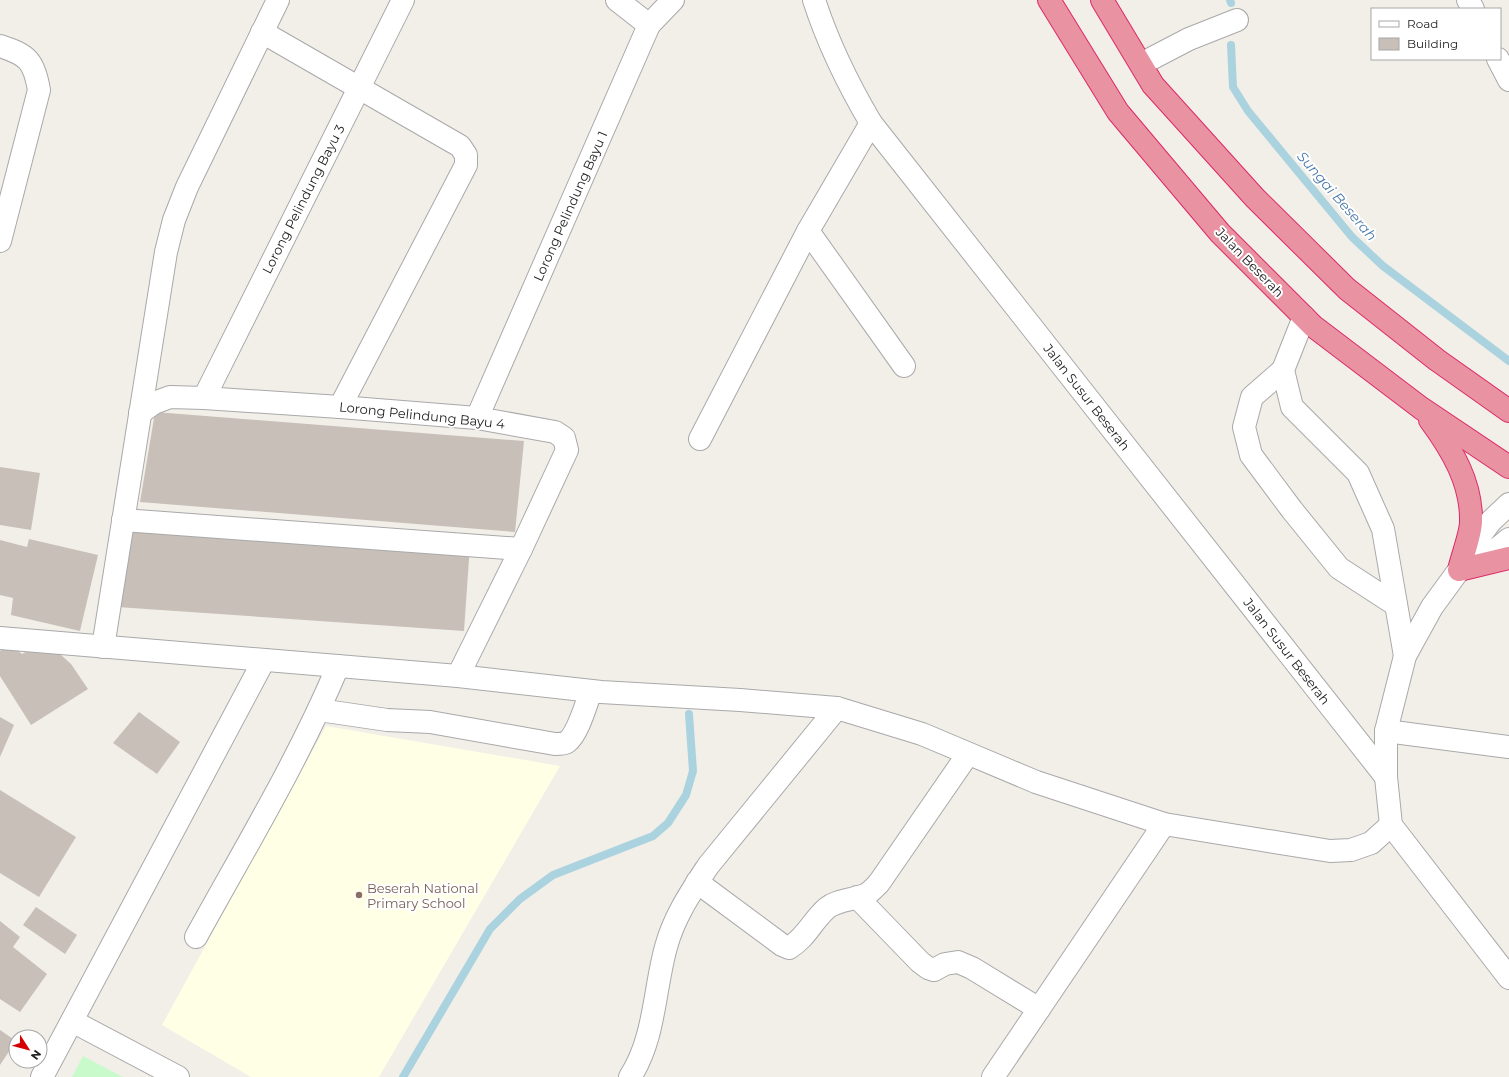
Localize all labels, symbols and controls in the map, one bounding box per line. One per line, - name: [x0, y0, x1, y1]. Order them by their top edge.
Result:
- legend: [1371, 8, 1501, 60]
- text: Road: [1407, 16, 1438, 31]
- text: Building: [1407, 36, 1458, 51]
- street label: Lorong Pelindung Bayu 3: [258, 122, 348, 276]
- street label: Lorong Pelindung Bayu 1: [530, 128, 610, 284]
- water label: Sungai Beserah: [1293, 148, 1381, 244]
- street label: Jalan Beserah: [1212, 223, 1287, 300]
- street label: Jalan Susur Beserah: [1040, 340, 1134, 454]
- street label: Lorong Pelindung Bayu 4: [338, 398, 506, 432]
- street label: Jalan Susur Beserah: [1240, 594, 1334, 708]
- place label: Beserah National Primary School: [367, 880, 479, 911]
- marker: Beserah National Primary School: [354, 890, 364, 900]
- north arrow: [8, 1029, 48, 1069]
- text: N: [28, 1047, 44, 1063]

